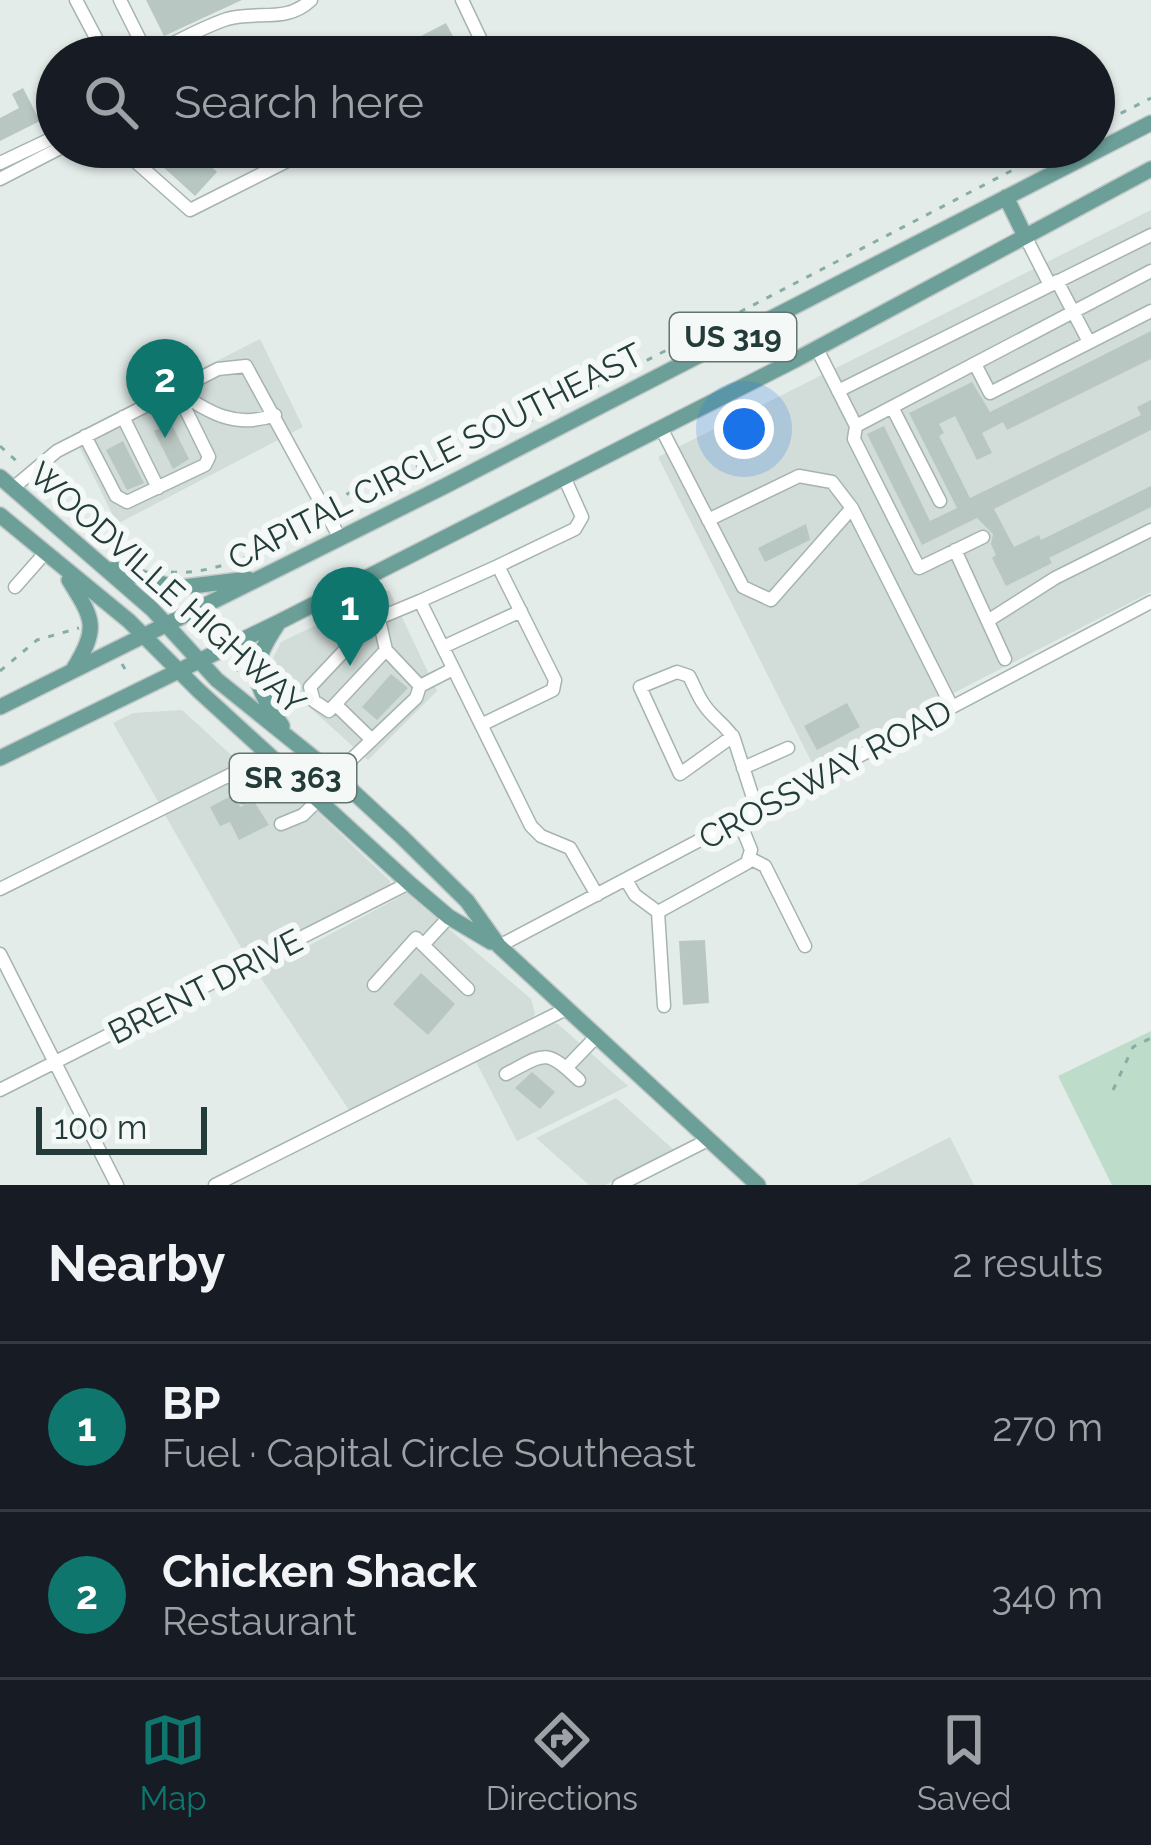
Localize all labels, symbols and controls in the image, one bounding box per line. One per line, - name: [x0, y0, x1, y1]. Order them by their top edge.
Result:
- search box: [36, 36, 1115, 168]
- icon: search: [78, 69, 144, 135]
- text: Search here: [174, 76, 424, 129]
- road number: US 319: [670, 313, 796, 361]
- street label: CAPITAL CIRCLE SOUTHEAST: [222, 335, 649, 578]
- pin: 2: [126, 339, 204, 438]
- your location: [714, 399, 774, 459]
- street label: WOODVILLE HIGHWAY: [22, 454, 314, 723]
- pin: 1: [311, 567, 389, 666]
- street label: CROSSWAY ROAD: [692, 691, 958, 858]
- road number: SR 363: [230, 754, 356, 802]
- street label: BRENT DRIVE: [102, 921, 309, 1052]
- scale bar: [36, 1101, 207, 1154]
- text: 100 m: [54, 1108, 147, 1147]
- text: Nearby: [48, 1233, 225, 1293]
- text: 2 results: [952, 1240, 1103, 1286]
- text: BP: [162, 1377, 221, 1430]
- text: 1: [77, 1404, 97, 1450]
- text: 270 m: [992, 1404, 1103, 1450]
- text: Fuel · Capital Circle Southeast: [162, 1430, 696, 1476]
- text: Chicken Shack: [162, 1545, 477, 1598]
- text: 2: [76, 1572, 98, 1618]
- text: 340 m: [991, 1572, 1103, 1618]
- text: Restaurant: [162, 1598, 357, 1644]
- tab: Map: [140, 1707, 207, 1818]
- tab: Directions: [486, 1707, 638, 1818]
- tab: Saved: [917, 1707, 1011, 1818]

